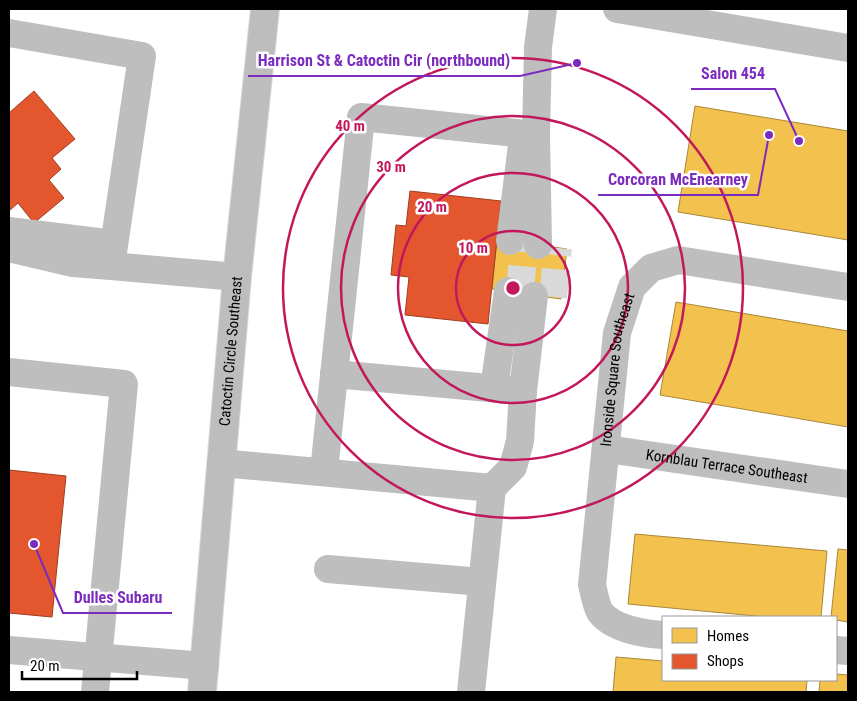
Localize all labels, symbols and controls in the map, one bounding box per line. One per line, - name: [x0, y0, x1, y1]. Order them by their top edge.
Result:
- callout: Harrison St & Catoctin Cir (northbound): [248, 45, 520, 76]
- text: Harrison St & Catoctin Cir (northbound): [258, 51, 510, 70]
- callout: Salon 454: [691, 58, 775, 89]
- text: Salon 454: [701, 64, 765, 83]
- text: 40 m: [335, 117, 365, 135]
- text: 30 m: [376, 158, 406, 176]
- callout: Corcoran McEnearney: [598, 164, 758, 195]
- text: Corcoran McEnearney: [608, 170, 748, 189]
- text: 20 m: [417, 198, 447, 216]
- text: 10 m: [458, 239, 488, 257]
- street label: Catoctin Circle Southeast: [215, 276, 246, 427]
- centre of rings: [504, 279, 522, 297]
- street label: Ironside Square Southeast: [597, 291, 638, 447]
- street label: Kornblau Terrace Southeast: [645, 446, 809, 487]
- callout: Dulles Subaru: [63, 582, 172, 613]
- text: Dulles Subaru: [74, 588, 162, 607]
- legend: [662, 616, 837, 681]
- text: Homes: [707, 627, 749, 645]
- scale bar: [22, 648, 138, 680]
- text: Shops: [707, 652, 744, 670]
- text: 20 m: [30, 657, 60, 675]

